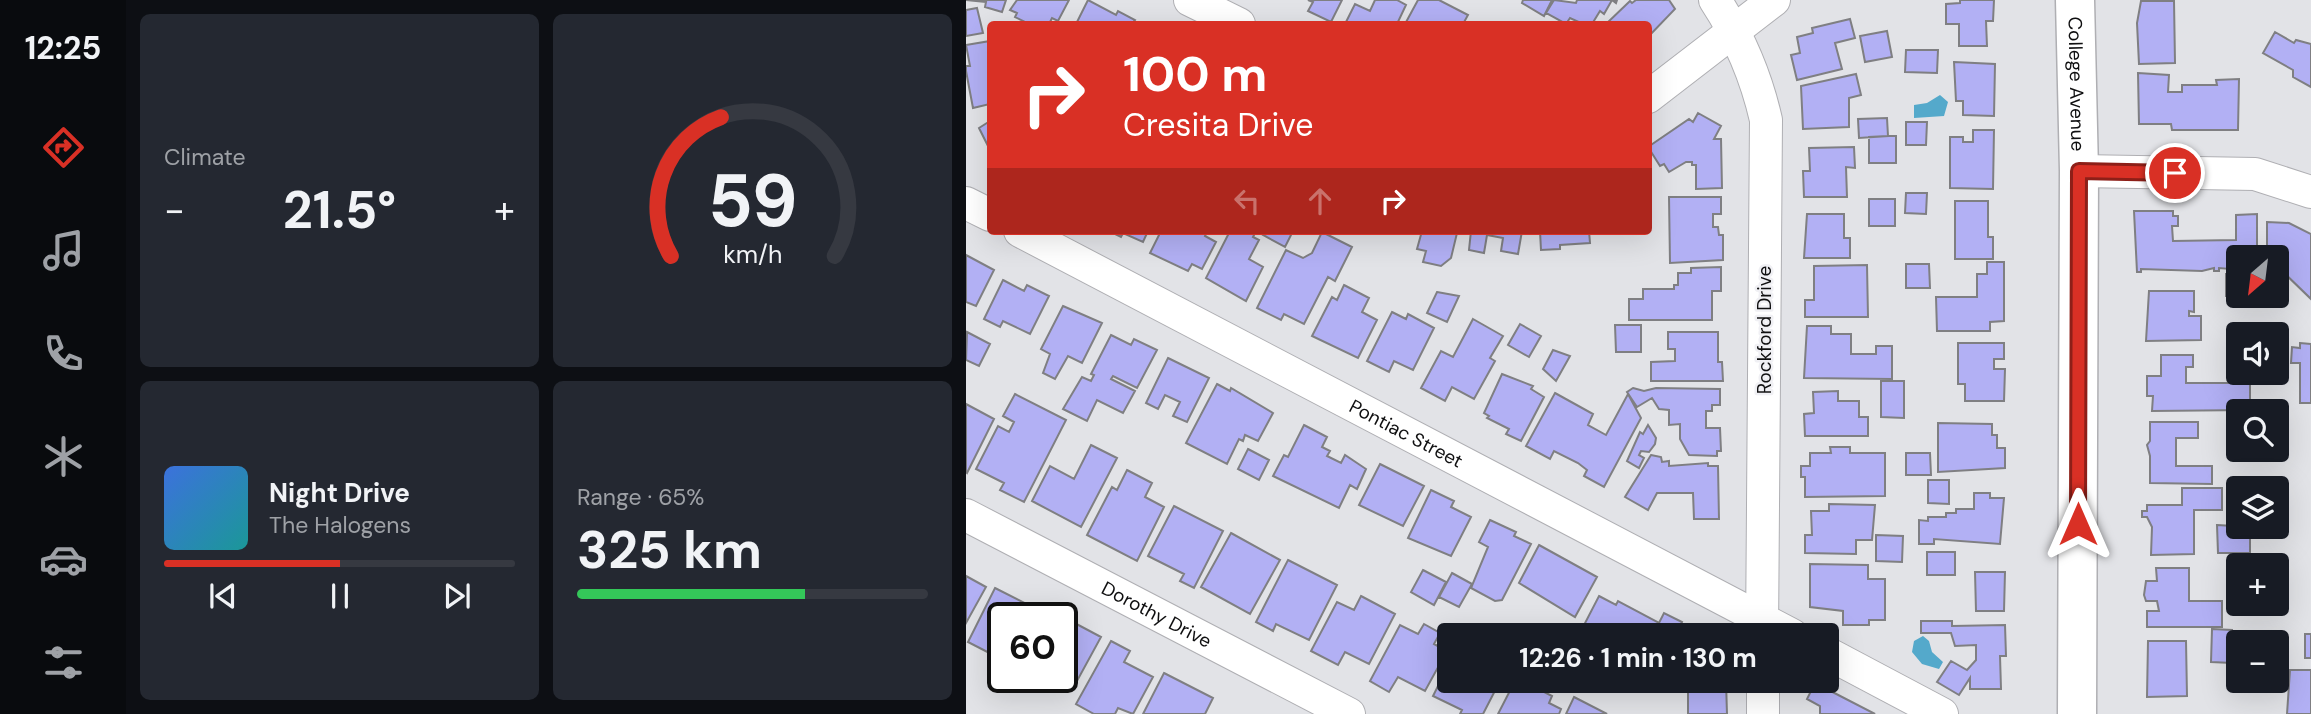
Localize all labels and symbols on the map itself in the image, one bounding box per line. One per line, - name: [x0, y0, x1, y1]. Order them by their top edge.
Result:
- street label: College Avenue: [2063, 16, 2091, 152]
- pin: [2145, 143, 2205, 203]
- north arrow: [2226, 245, 2289, 308]
- street label: Rockford Drive: [1752, 266, 1777, 394]
- street label: Pontiac Street: [1345, 393, 1467, 473]
- position arrow: [2041, 487, 2115, 561]
- street label: Dorothy Drive: [1097, 575, 1216, 653]
- speed limit sign: 60: [987, 602, 1078, 693]

